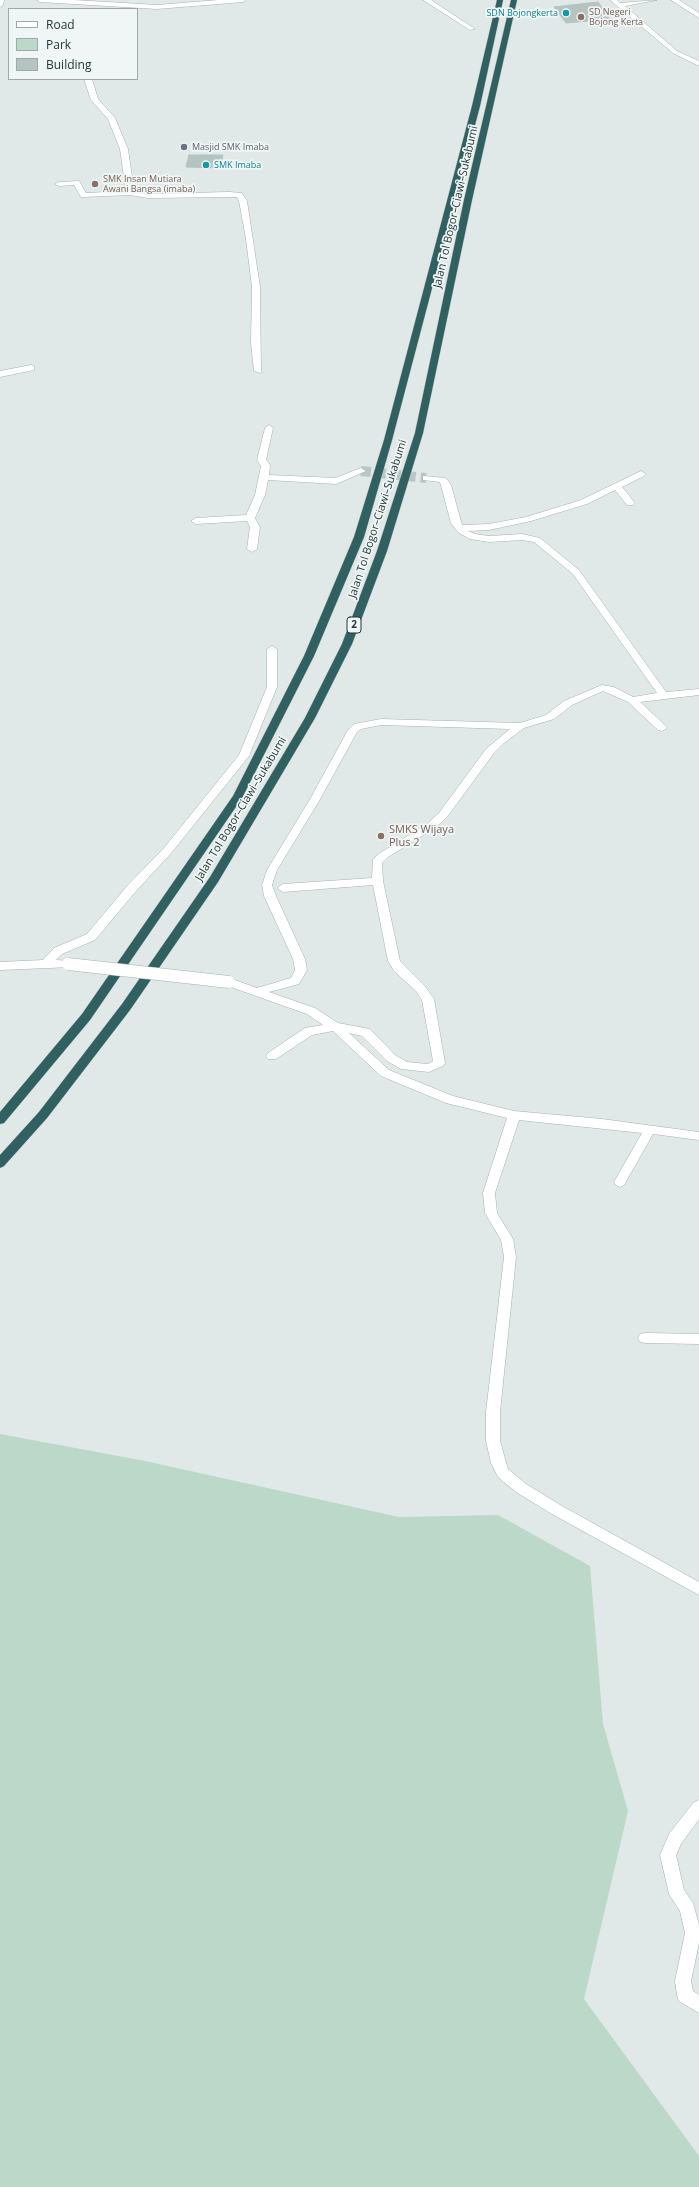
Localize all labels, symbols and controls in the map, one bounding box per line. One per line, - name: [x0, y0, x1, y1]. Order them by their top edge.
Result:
- place label: SD Negeri Bojong Kerta: [589, 7, 643, 28]
- legend: [8, 8, 138, 80]
- place label: SDN Bojongkerta: [486, 8, 558, 18]
- marker: SDN Bojongkerta: [561, 8, 571, 18]
- marker: SD Negeri Bojong Kerta: [576, 12, 586, 22]
- text: Road: [46, 16, 75, 33]
- text: Park: [46, 36, 71, 53]
- text: Building: [46, 56, 91, 73]
- street label: Jalan Tol Bogor–Ciawi–Sukabumi: [431, 125, 481, 289]
- marker: Masjid SMK Imaba: [179, 142, 189, 152]
- place label: Masjid SMK Imaba: [192, 142, 269, 152]
- marker: SMK Imaba: [201, 160, 211, 170]
- place label: SMK Imaba: [214, 160, 261, 170]
- place label: SMK Insan Mutiara Awani Bangsa (imaba): [103, 174, 195, 195]
- marker: SMK Insan Mutiara Awani Bangsa (imaba): [90, 179, 100, 189]
- street label: Jalan Tol Bogor–Ciawi–Sukabumi: [346, 438, 410, 600]
- road number: 2: [347, 617, 361, 633]
- street label: Jalan Tol Bogor–Ciawi–Sukabumi: [193, 734, 289, 884]
- place label: SMKS Wijaya Plus 2: [389, 823, 454, 849]
- marker: SMKS Wijaya Plus 2: [376, 831, 386, 841]

